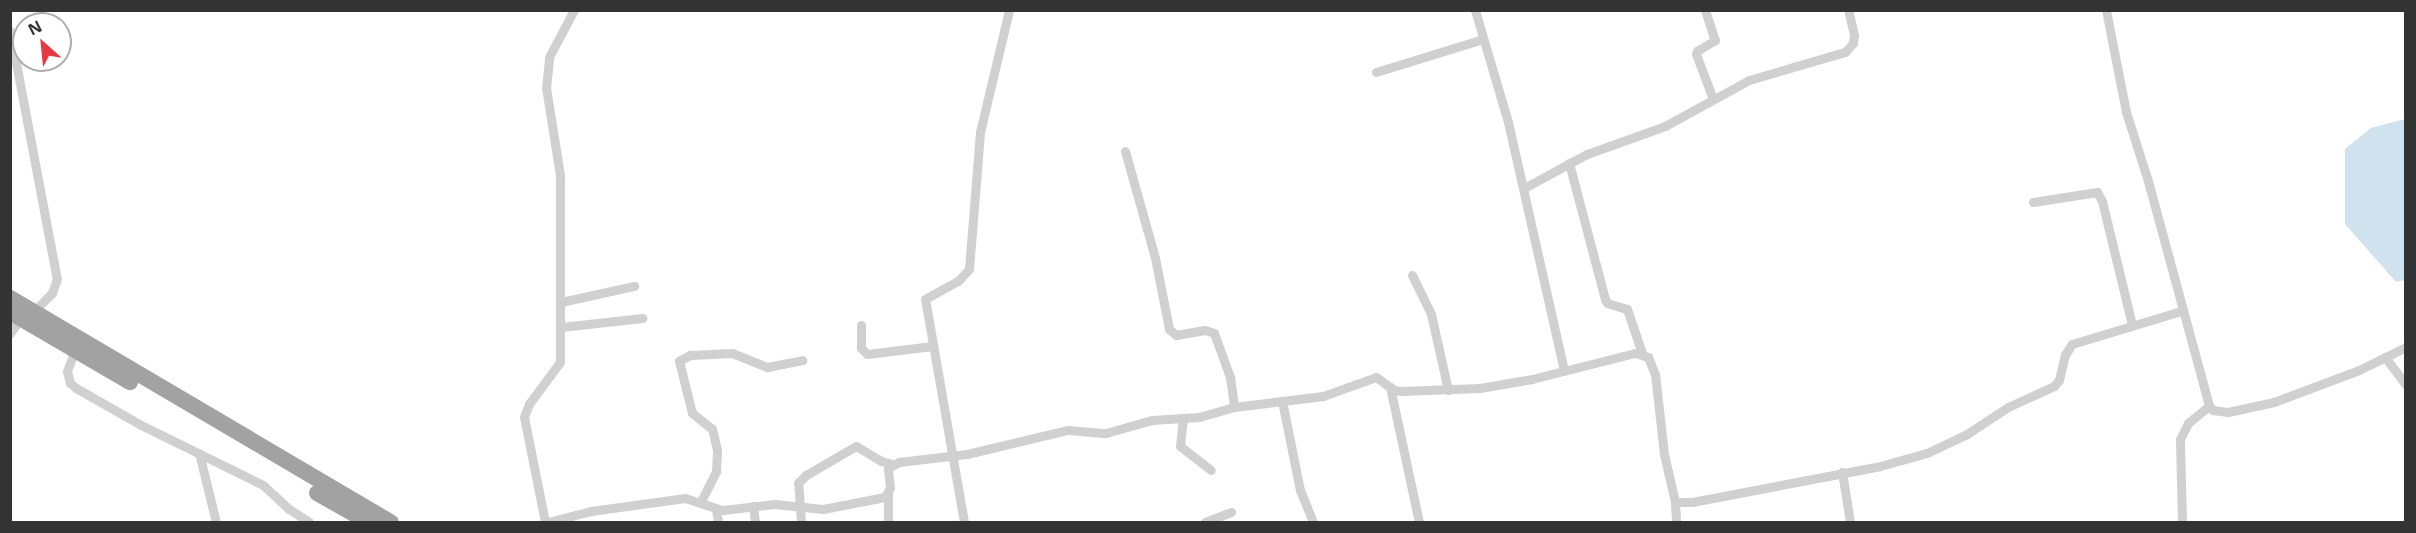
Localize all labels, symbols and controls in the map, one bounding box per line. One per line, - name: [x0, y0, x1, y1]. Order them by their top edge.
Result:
- north arrow: [12, 12, 72, 72]
- text: N: [24, 15, 46, 41]

